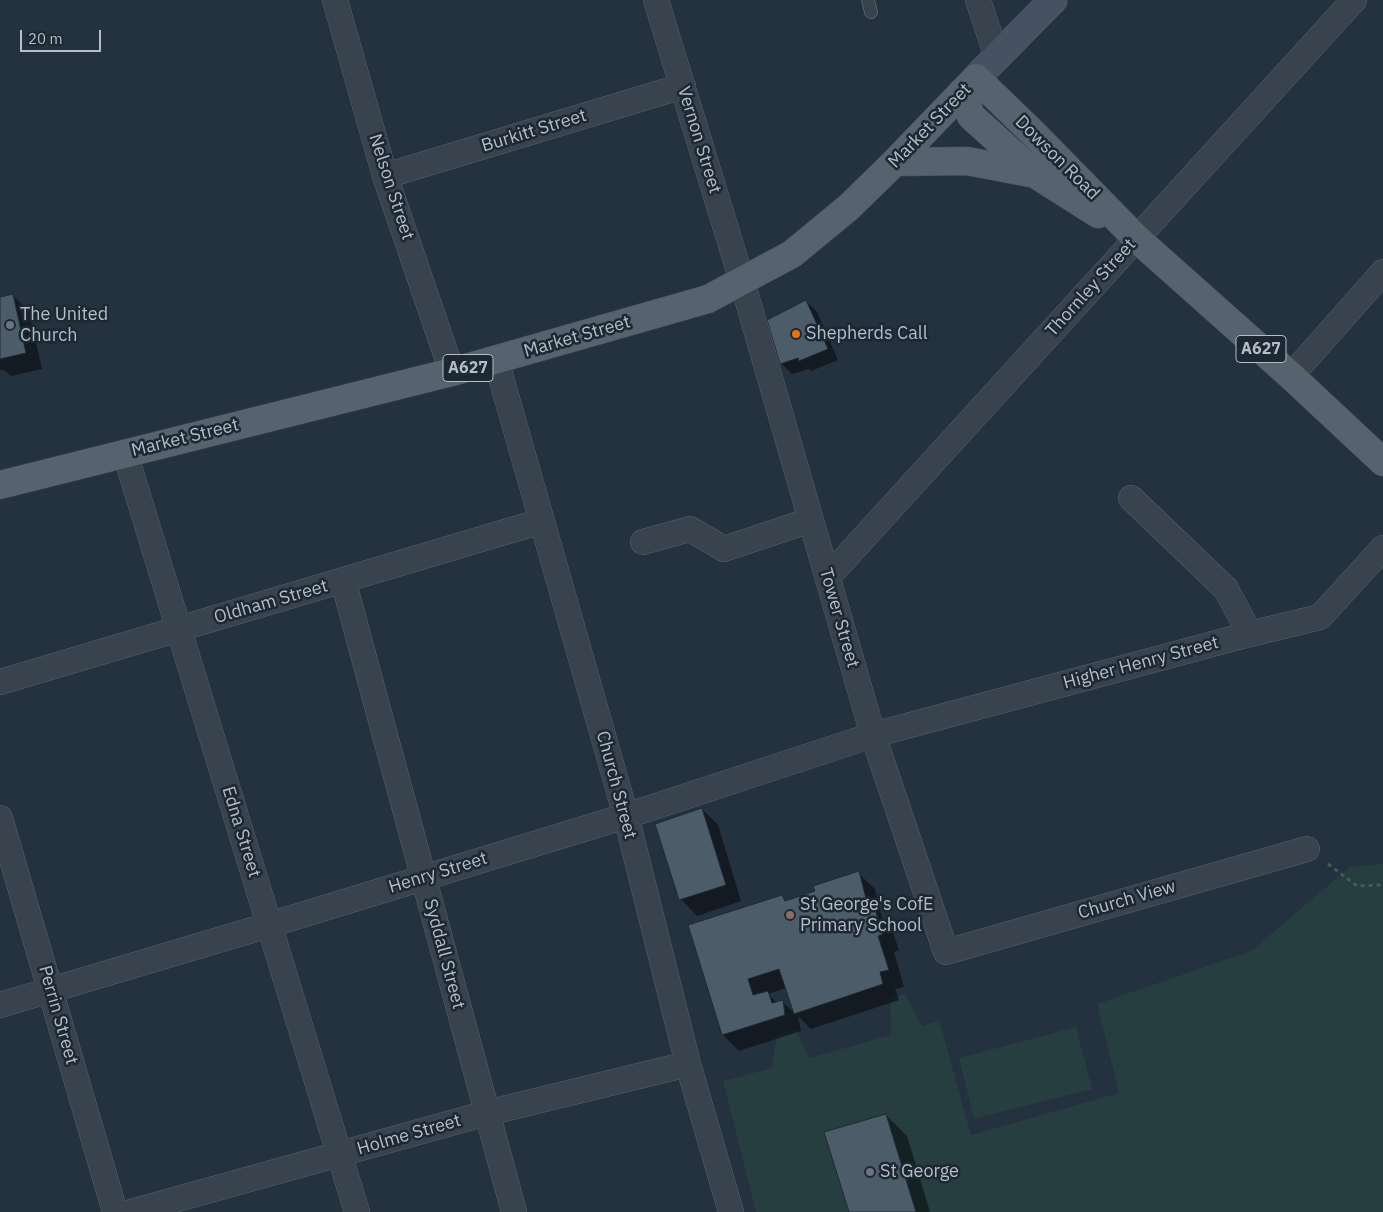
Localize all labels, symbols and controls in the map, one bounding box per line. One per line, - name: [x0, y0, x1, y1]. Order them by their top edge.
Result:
- scale bar: [22, 20, 104, 52]
- text: 20 m: [28, 29, 63, 48]
- street label: Market Street: [884, 79, 976, 173]
- street label: Vernon Street: [672, 84, 726, 196]
- street label: Burkitt Street: [479, 105, 589, 157]
- street label: Dowson Road: [1010, 111, 1104, 205]
- street label: Nelson Street: [364, 131, 418, 243]
- street label: Thornley Street: [1041, 234, 1141, 342]
- place label: The United Church: [20, 304, 108, 346]
- street label: Market Street: [521, 311, 633, 363]
- marker: The United Church: [4, 319, 16, 331]
- place label: Shepherds Call: [806, 323, 928, 345]
- marker: Shepherds Call: [790, 328, 802, 340]
- road number: A627: [1236, 336, 1286, 362]
- road number: A627: [443, 354, 493, 382]
- street label: Market Street: [129, 414, 241, 462]
- street label: Tower Street: [814, 566, 864, 670]
- street label: Oldham Street: [212, 575, 330, 629]
- street label: Higher Henry Street: [1061, 632, 1221, 694]
- street label: Church Street: [591, 729, 641, 841]
- street label: Edna Street: [217, 784, 265, 880]
- street label: Henry Street: [386, 848, 490, 898]
- street label: Church View: [1076, 876, 1178, 924]
- place label: St George's CofE Primary School: [800, 894, 933, 936]
- street label: Syddall Street: [419, 897, 469, 1011]
- marker: St George's CofE Primary School: [784, 909, 796, 921]
- street label: Perrin Street: [34, 963, 82, 1067]
- street label: Holme Street: [355, 1110, 463, 1160]
- place label: St George: [880, 1161, 959, 1183]
- marker: St George: [864, 1166, 876, 1178]

